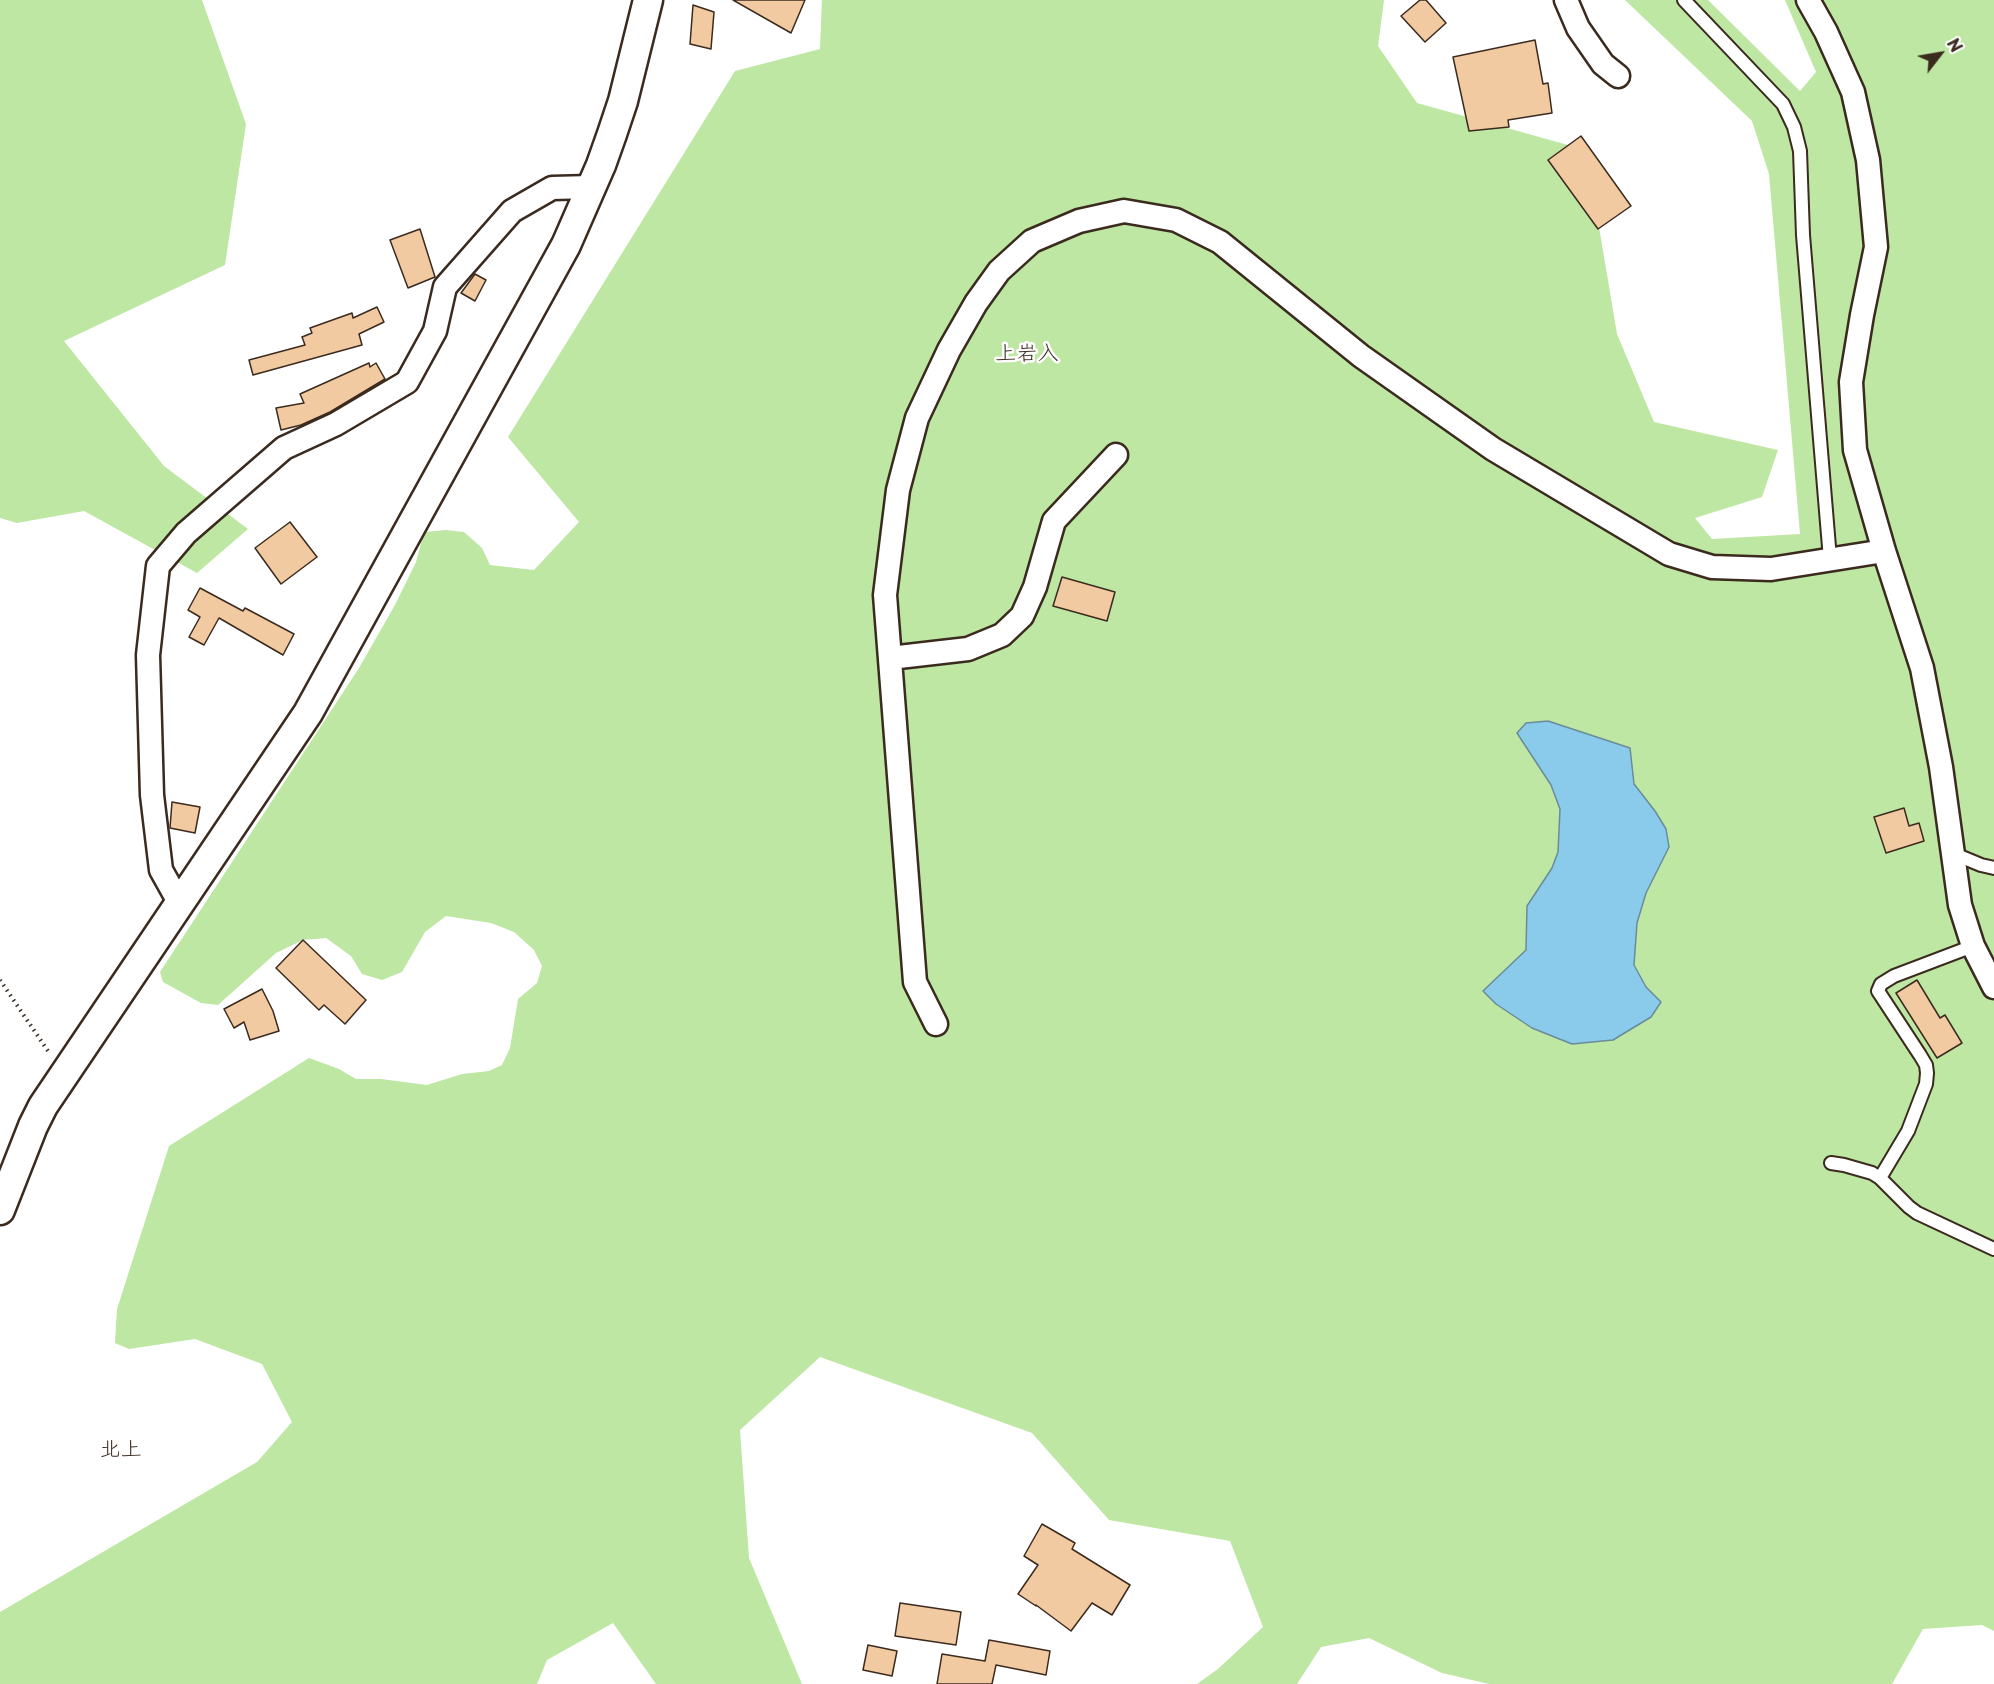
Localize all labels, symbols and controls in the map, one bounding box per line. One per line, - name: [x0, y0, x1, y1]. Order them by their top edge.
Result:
- north arrow: [1910, 24, 1970, 84]
- text: N: [1942, 33, 1969, 56]
- district label: 上岩入: [996, 341, 1058, 367]
- district label: 北上: [100, 1437, 142, 1463]

